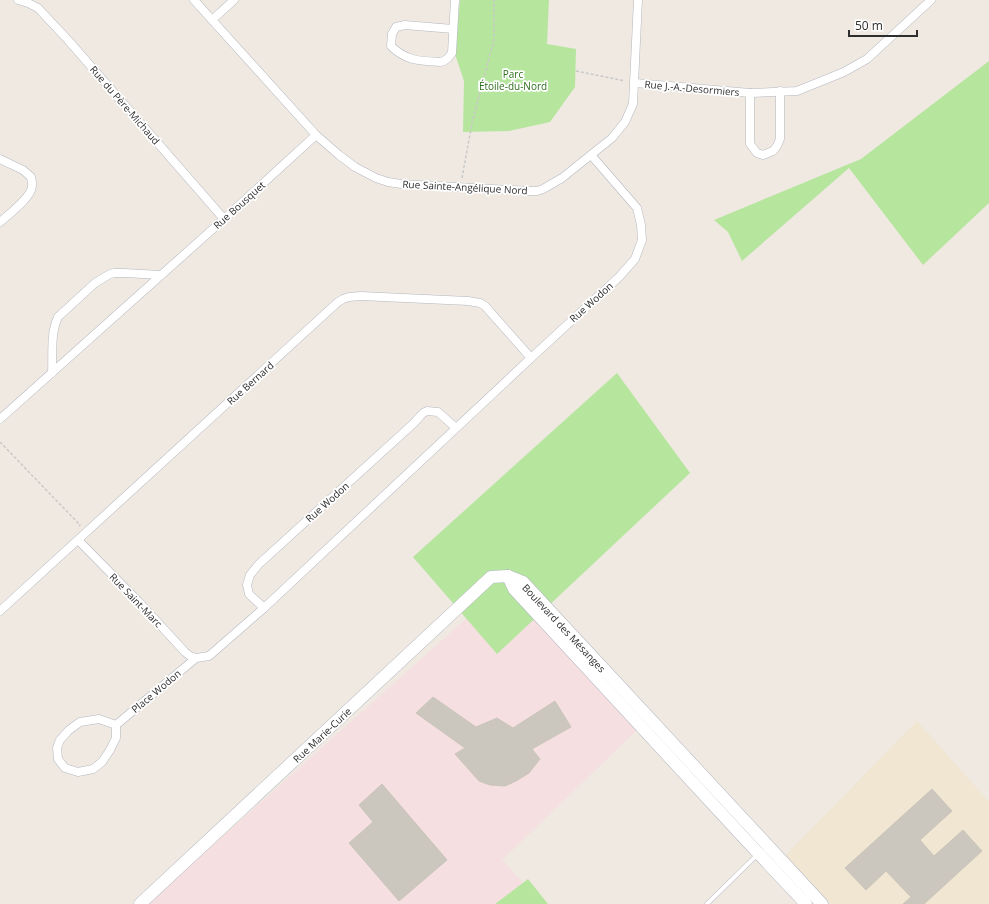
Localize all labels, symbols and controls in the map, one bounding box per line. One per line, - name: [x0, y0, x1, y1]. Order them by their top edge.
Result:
- scale bar: [849, 12, 917, 38]
- text: 50 m: [855, 17, 883, 34]
- street label: Rue du Père-Michaud: [87, 63, 163, 147]
- park label: Parc Étoile-du-Nord: [479, 67, 547, 93]
- street label: Rue J.-A.-Desormiers: [644, 77, 740, 99]
- street label: Rue Sainte-Angélique Nord: [402, 177, 528, 197]
- street label: Rue Bousquet: [210, 178, 268, 232]
- street label: Rue Wodon: [566, 279, 616, 325]
- street label: Rue Bernard: [224, 358, 276, 408]
- street label: Rue Wodon: [302, 479, 352, 525]
- street label: Rue Saint-Marc: [106, 570, 166, 630]
- street label: Boulevard des Mésanges: [519, 581, 609, 675]
- street label: Place Wodon: [128, 666, 184, 716]
- street label: Rue Marie-Curie: [290, 704, 355, 766]

